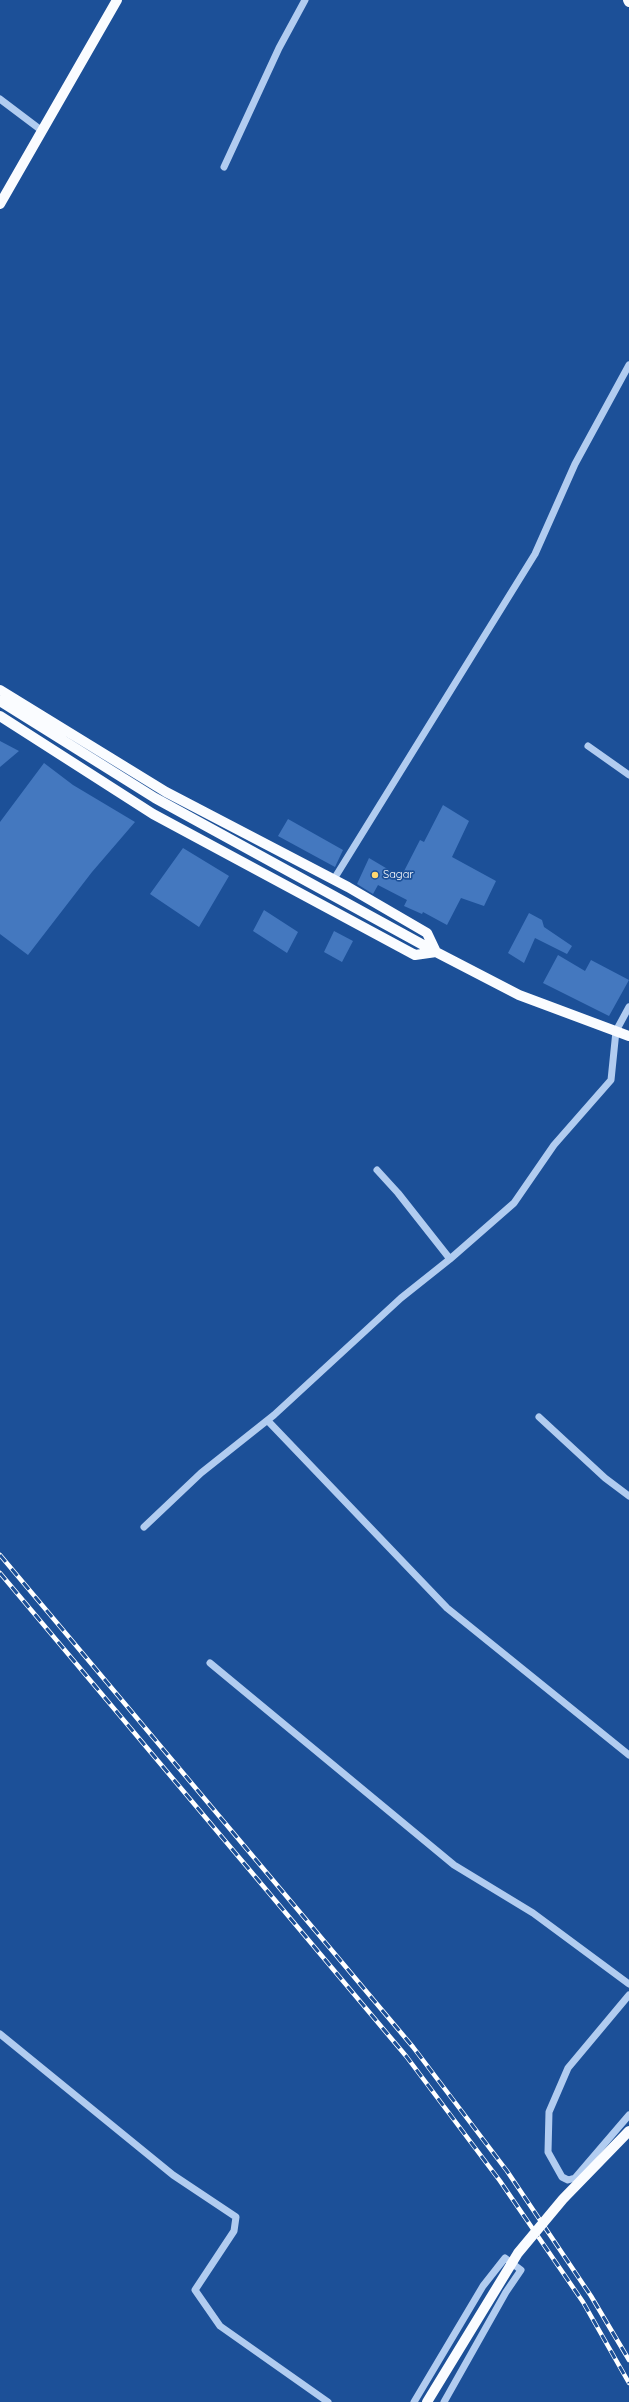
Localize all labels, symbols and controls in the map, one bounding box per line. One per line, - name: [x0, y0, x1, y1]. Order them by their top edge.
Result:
- place label: Sagar: [383, 868, 414, 882]
- marker: Sagar: [370, 870, 380, 880]

